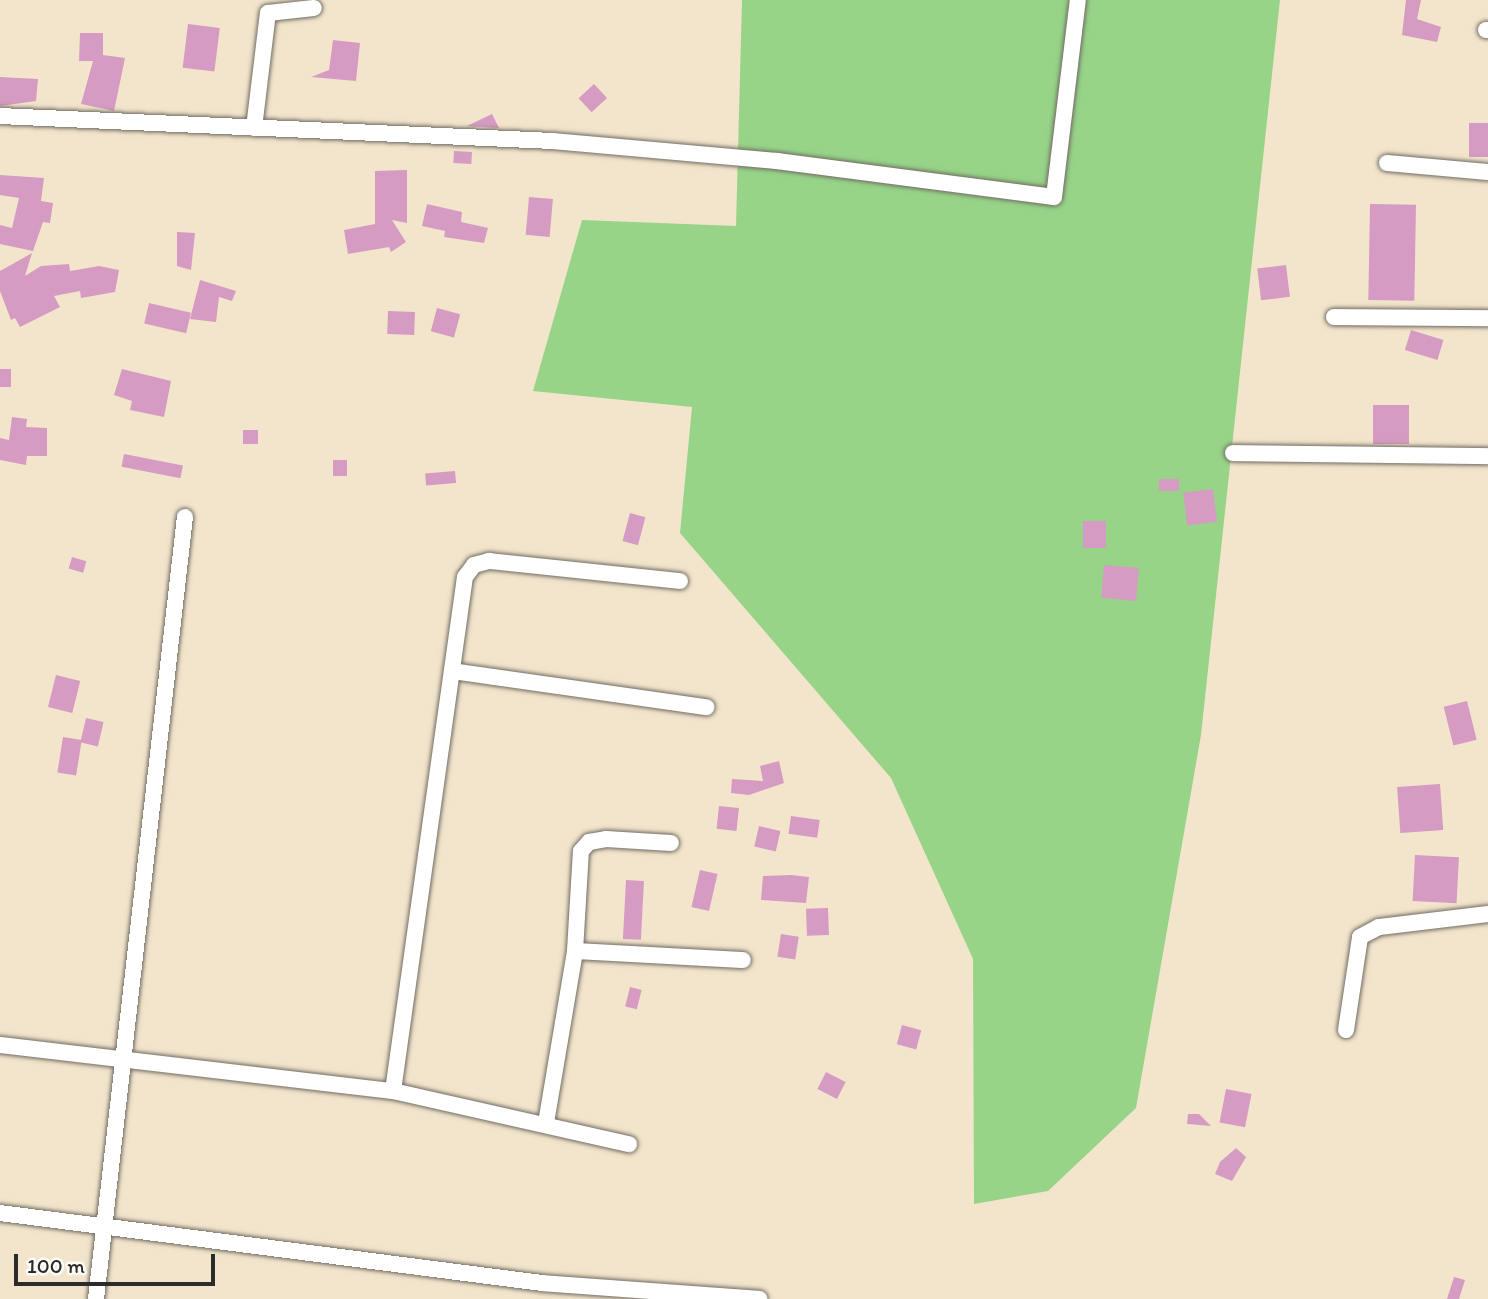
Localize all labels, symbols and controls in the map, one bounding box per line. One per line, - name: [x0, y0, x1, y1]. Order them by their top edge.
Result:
- scale bar: [18, 1240, 219, 1284]
- text: 100 m: [27, 1253, 85, 1278]

